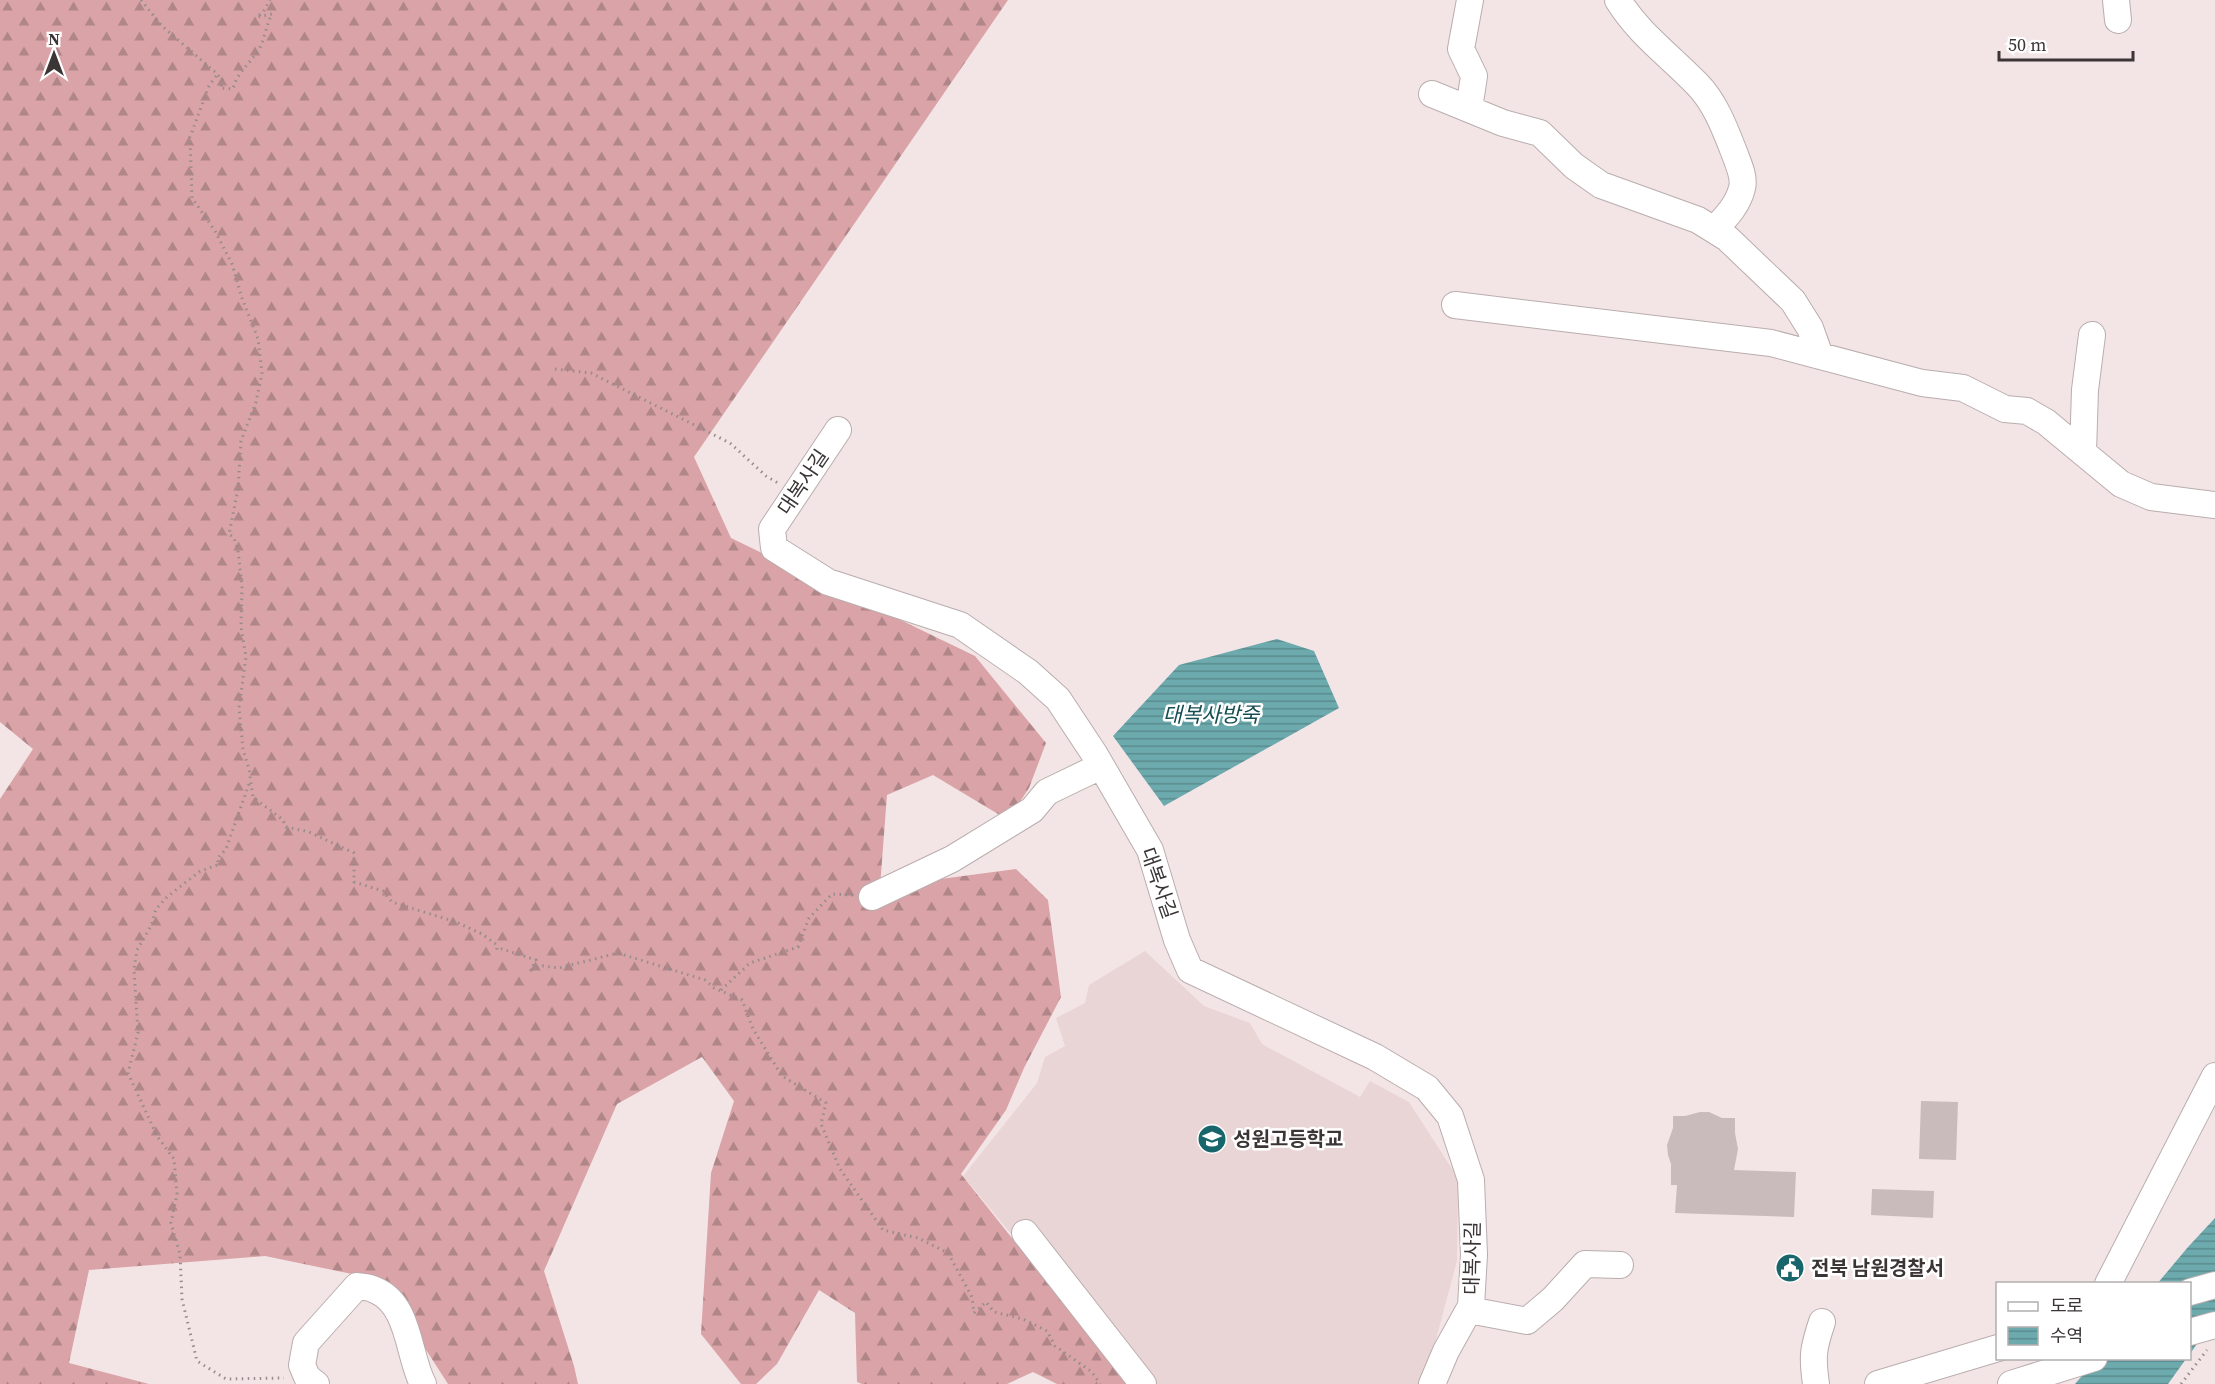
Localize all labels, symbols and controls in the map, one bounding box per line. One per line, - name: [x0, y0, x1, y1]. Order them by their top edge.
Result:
- north arrow: [24, 24, 84, 84]
- scale bar: [1999, 24, 2132, 62]
- text: N: [48, 28, 60, 50]
- text: 50 m: [2008, 32, 2046, 57]
- street label: 대복사길: [771, 444, 835, 520]
- water label: 대복사방죽: [1163, 700, 1261, 729]
- street label: 대복사길: [1134, 844, 1184, 922]
- school or university icon: 성원고등학교: [1196, 1123, 1228, 1155]
- place label: 성원고등학교: [1233, 1125, 1343, 1153]
- street label: 대복사길: [1457, 1221, 1487, 1295]
- public building icon: 전북 남원경찰서: [1774, 1252, 1806, 1284]
- place label: 전북 남원경찰서: [1811, 1254, 1944, 1282]
- legend: [1996, 1282, 2191, 1360]
- text: 도로: [2050, 1293, 2083, 1318]
- text: 수역: [2050, 1323, 2083, 1348]

